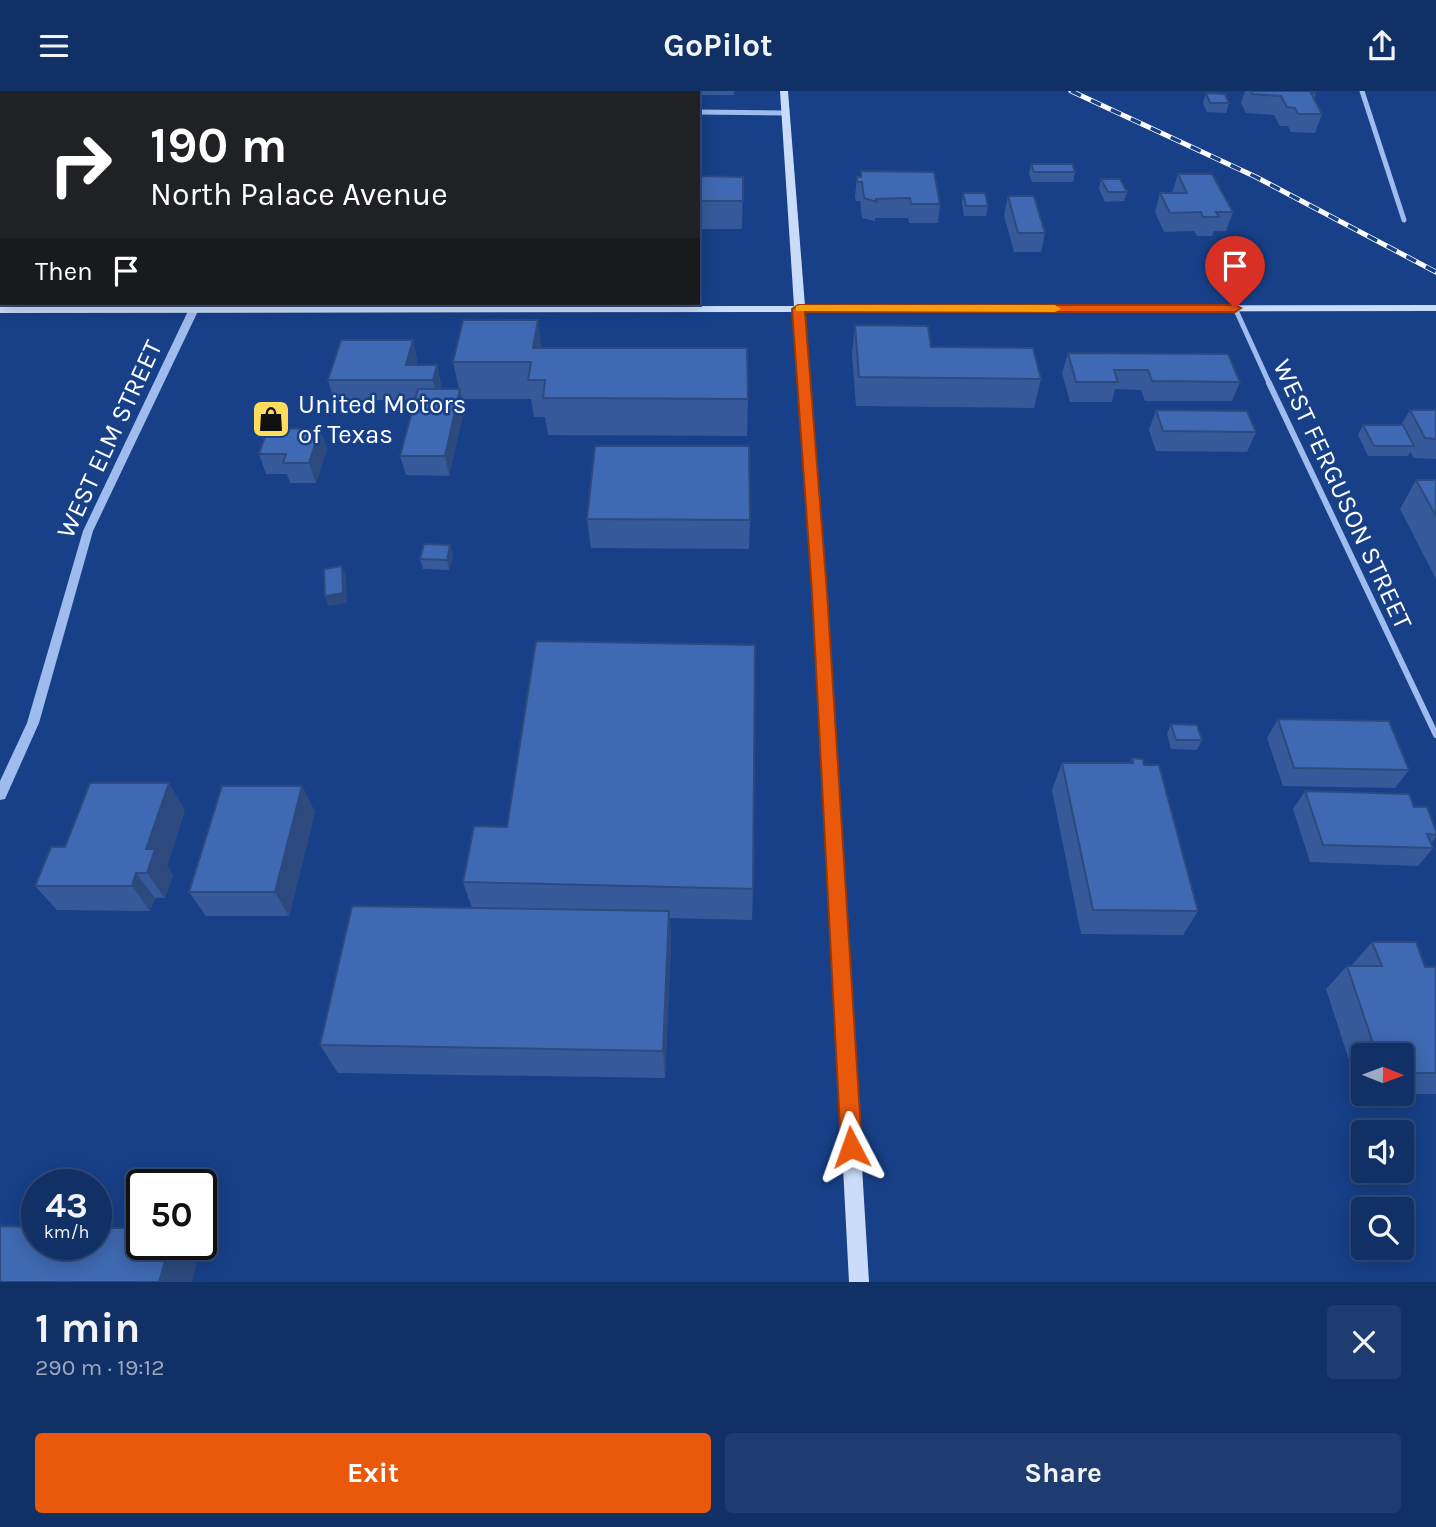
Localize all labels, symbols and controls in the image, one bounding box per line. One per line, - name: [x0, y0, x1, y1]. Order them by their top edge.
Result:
- icon: menu: [35, 27, 73, 65]
- text: GoPilot: [663, 27, 773, 64]
- icon: share: [1363, 27, 1401, 65]
- text: 190 m: [150, 117, 287, 174]
- icon: right: [35, 119, 126, 210]
- text: North Palace Avenue: [150, 176, 448, 213]
- pin: [1205, 236, 1265, 308]
- icon: arrive: [1216, 247, 1254, 285]
- icon: arrive: [107, 252, 145, 290]
- text: Then: [35, 256, 93, 287]
- street label: WEST ELM STREET: [50, 335, 169, 543]
- street label: WEST FERGUSON STREET: [1266, 354, 1419, 634]
- place label: United Motors of Texas: [298, 389, 466, 450]
- shop icon: United Motors of Texas: [250, 398, 292, 440]
- north arrow: [1351, 1043, 1414, 1106]
- map controls: [1351, 1043, 1414, 1260]
- position arrow: [814, 1110, 888, 1184]
- button: sound: [1351, 1120, 1414, 1183]
- speed limit sign: 50: [126, 1169, 217, 1260]
- text: 43: [45, 1185, 88, 1226]
- button: search: [1351, 1197, 1414, 1260]
- text: km/h: [44, 1221, 89, 1243]
- text: 1 min: [35, 1303, 140, 1353]
- button: close: [1327, 1305, 1401, 1379]
- text: 290 m · 19:12: [35, 1354, 165, 1381]
- button: Exit: [35, 1433, 711, 1513]
- button: Share: [725, 1433, 1401, 1513]

